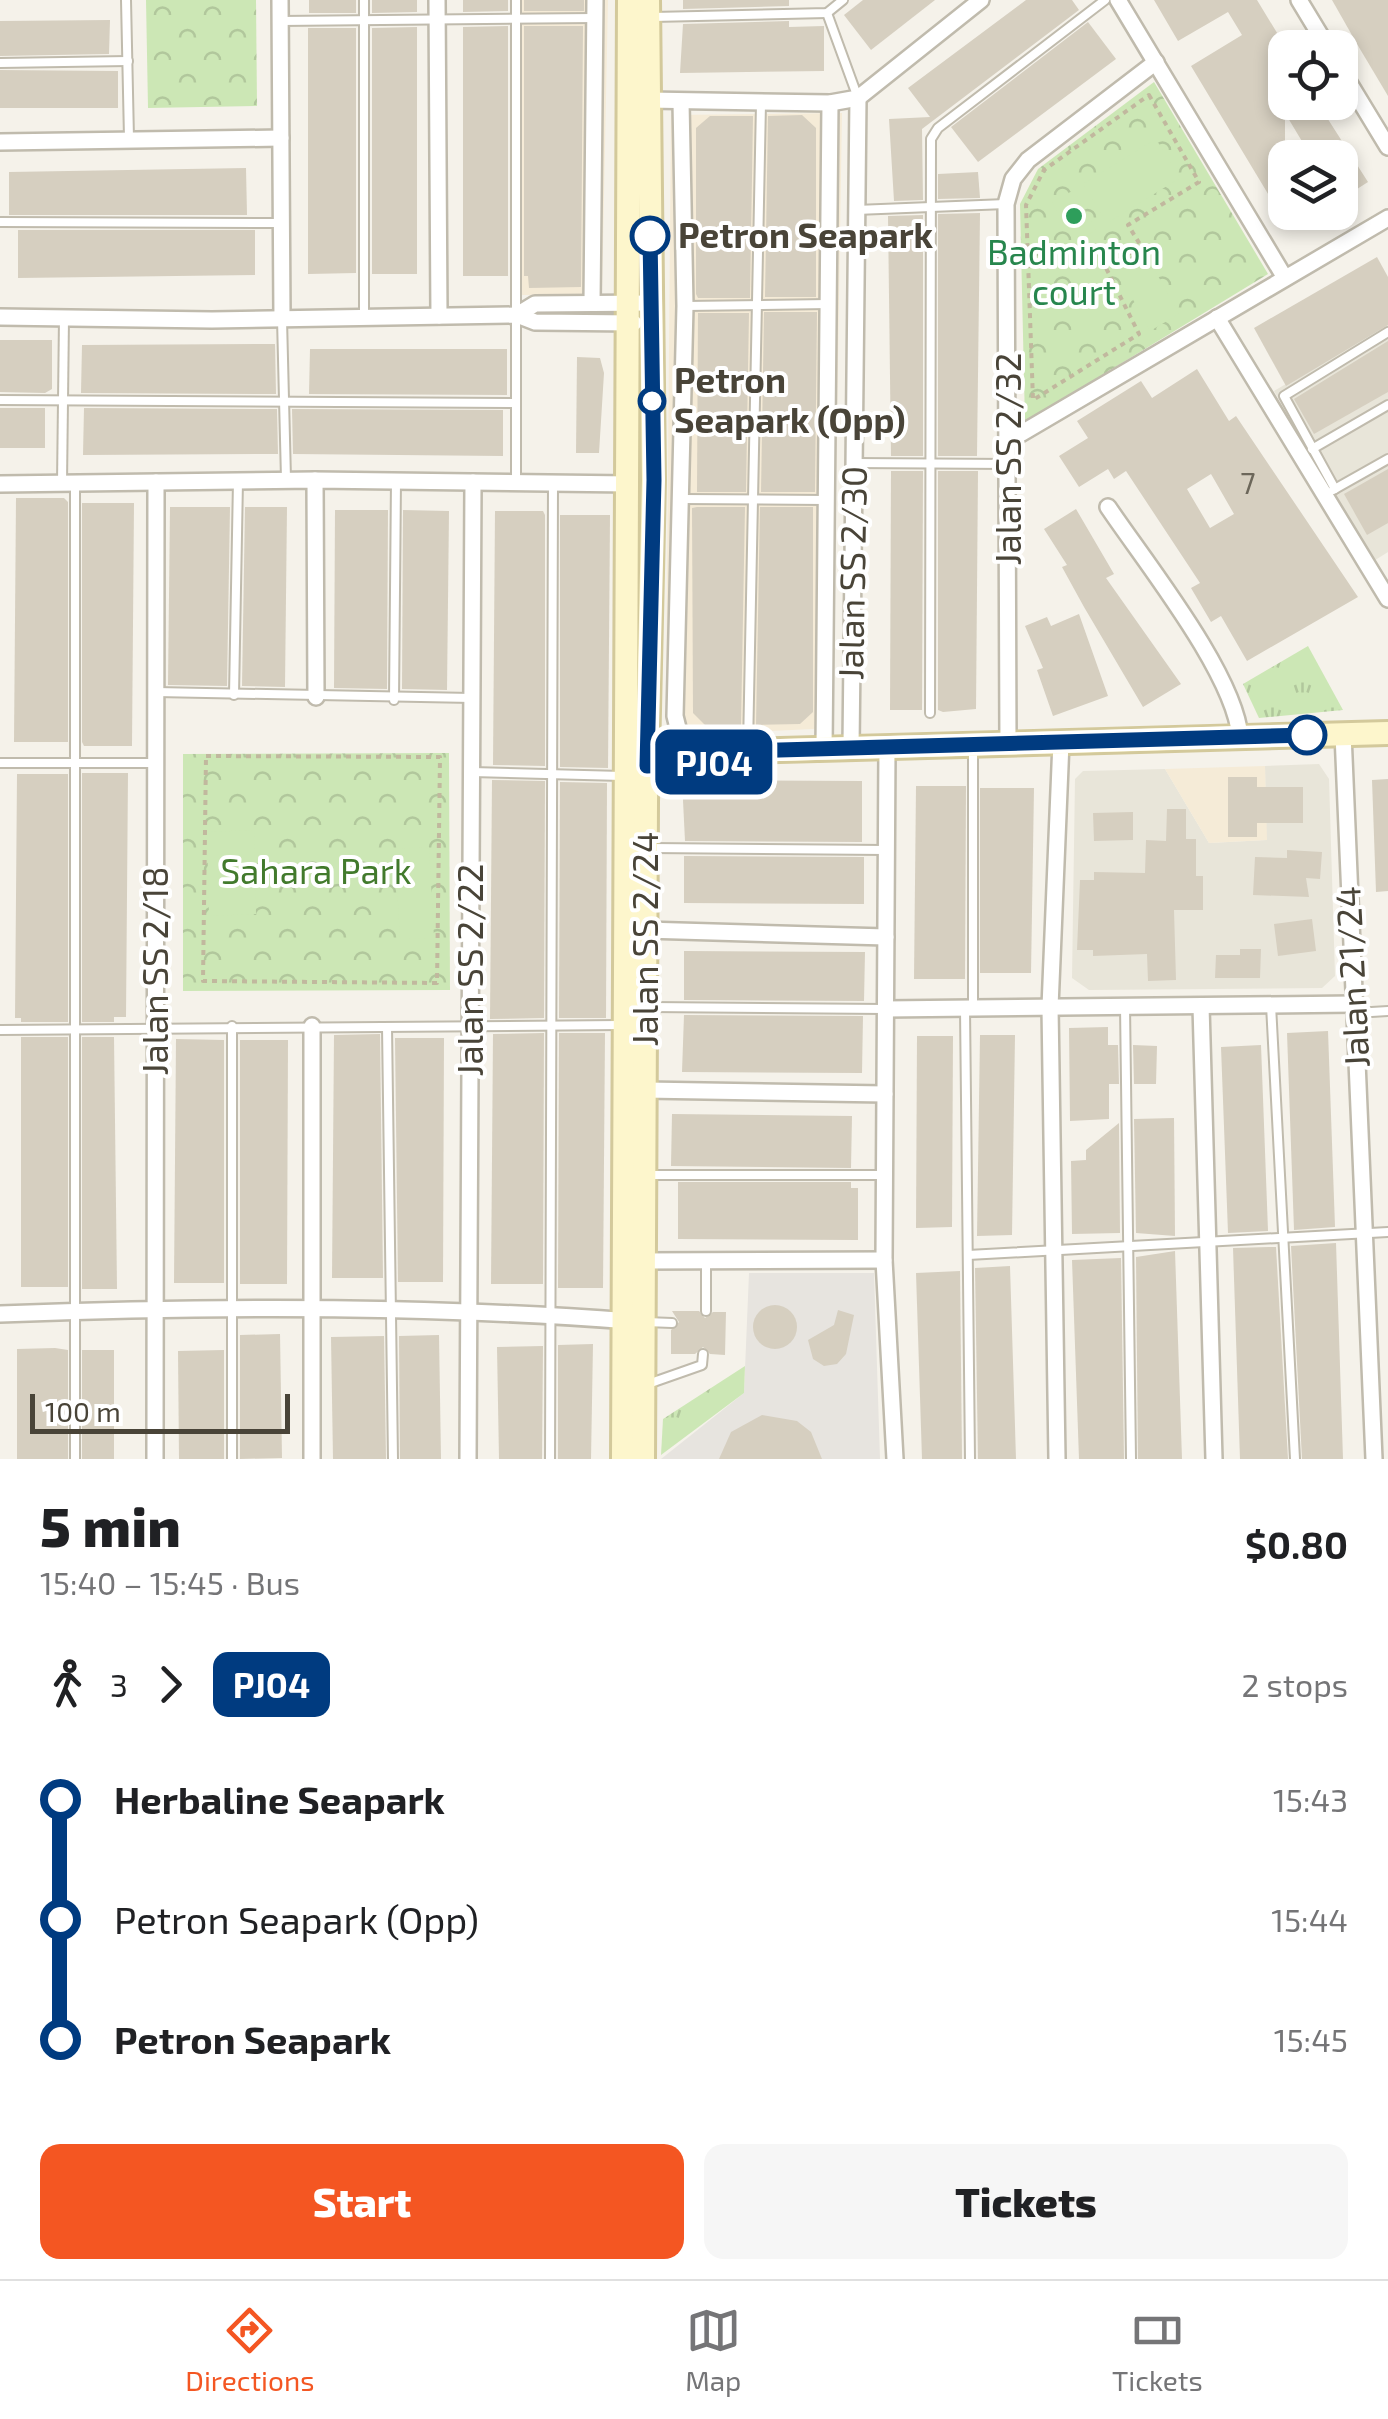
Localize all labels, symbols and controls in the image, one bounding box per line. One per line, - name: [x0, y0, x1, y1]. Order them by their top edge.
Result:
- map controls: [1268, 30, 1358, 230]
- button: locate: [1268, 30, 1358, 120]
- button: layers: [1268, 140, 1358, 230]
- marker: Badminton court: [1063, 205, 1085, 227]
- place label: Petron Seapark: [678, 213, 934, 255]
- marker: Petron Seapark: [631, 217, 669, 255]
- place label: Badminton court: [987, 230, 1161, 312]
- street label: Jalan SS 2/32: [986, 353, 1028, 565]
- place label: Petron Seapark (Opp): [674, 358, 906, 440]
- marker: Petron Seapark (Opp): [639, 388, 665, 414]
- house number: 7: [1240, 464, 1256, 500]
- street label: Jalan SS 2/30: [828, 465, 874, 680]
- unlabelled marker: [1288, 716, 1326, 754]
- line badge: PJ04: [644, 730, 784, 794]
- text: PJ04: [675, 741, 753, 783]
- street label: Jalan SS 2/24: [623, 832, 665, 1046]
- park label: Sahara Park: [220, 849, 412, 891]
- street label: Jalan SS 2/22: [448, 863, 490, 1077]
- street label: Jalan SS 2/18: [133, 867, 175, 1075]
- street label: Jalan 21/24: [1325, 885, 1377, 1069]
- scale bar: [30, 1389, 290, 1434]
- text: 100 m: [45, 1394, 121, 1428]
- text: 5 min: [40, 1492, 181, 1558]
- text: $0.80: [1245, 1521, 1348, 1567]
- text: 15:40 – 15:45 · Bus: [40, 1563, 300, 1601]
- icon: walk: [40, 1657, 95, 1712]
- icon: forward: [143, 1657, 198, 1712]
- text: PJ04: [233, 1663, 310, 1705]
- text: 3: [110, 1665, 128, 1703]
- text: 2 stops: [1241, 1665, 1348, 1703]
- text: Herbaline Seapark: [114, 1776, 445, 1822]
- text: 15:43: [1273, 1780, 1348, 1818]
- text: Petron Seapark (Opp): [114, 1896, 479, 1942]
- text: 15:44: [1271, 1900, 1348, 1938]
- text: Petron Seapark: [114, 2016, 391, 2062]
- text: 15:45: [1274, 2020, 1348, 2058]
- button: Start: [40, 2144, 684, 2259]
- button: Tickets: [704, 2144, 1348, 2259]
- tab: Directions: [185, 2303, 314, 2397]
- tab: Map: [685, 2303, 741, 2397]
- tab: Tickets: [1112, 2303, 1203, 2397]

